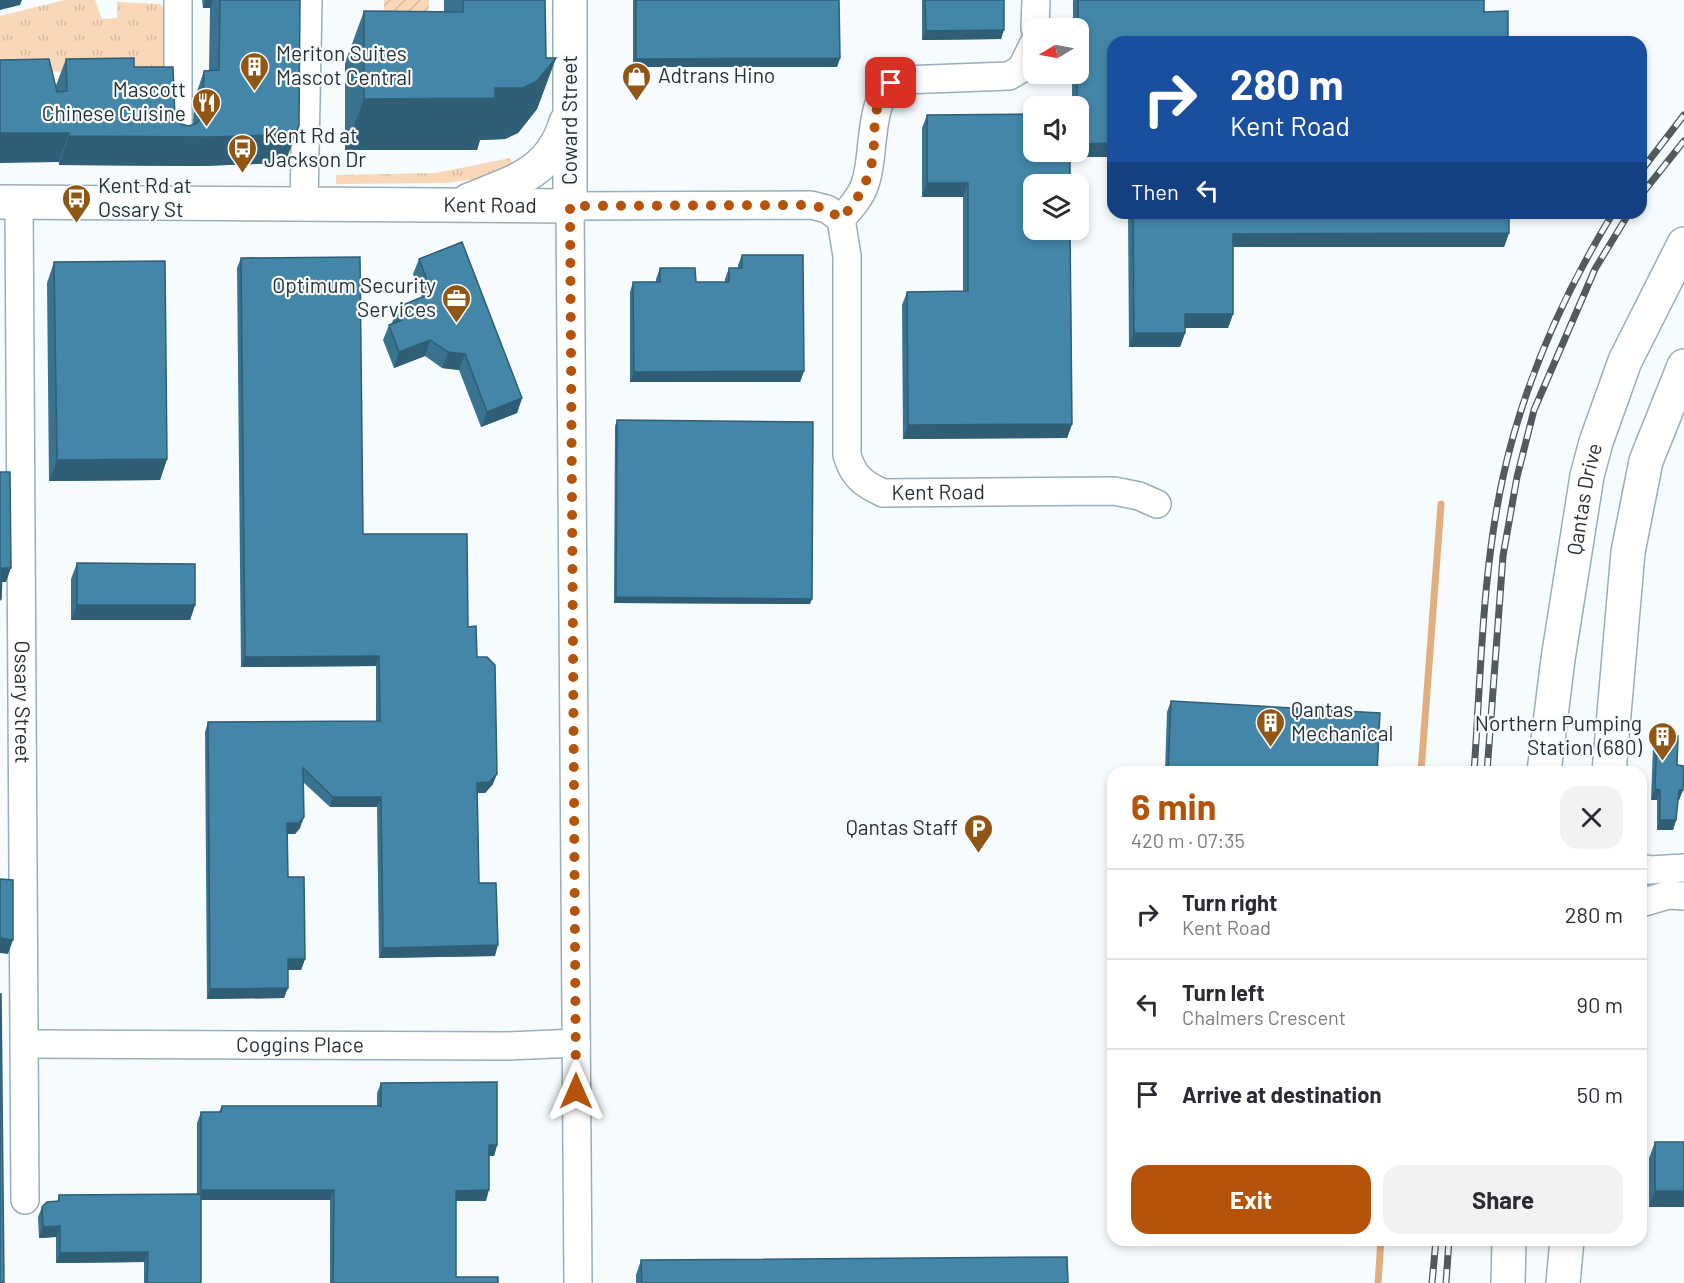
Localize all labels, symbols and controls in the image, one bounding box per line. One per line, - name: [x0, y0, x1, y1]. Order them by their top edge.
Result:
- north arrow: [1023, 18, 1089, 84]
- map controls: [1023, 18, 1089, 240]
- place label: Meriton Suites Mascot Central: [276, 40, 412, 89]
- building icon: Meriton Suites Mascot Central: [239, 50, 271, 92]
- street label: Coward Street: [556, 55, 581, 185]
- pin: [865, 57, 916, 108]
- text: 280 m: [1230, 58, 1344, 108]
- shop icon: Adtrans Hino: [621, 60, 653, 102]
- icon: right: [1131, 60, 1209, 138]
- place label: Adtrans Hino: [658, 62, 775, 87]
- icon: arrive: [874, 66, 907, 99]
- place label: Mascott Chinese Cuisine: [42, 76, 186, 125]
- restaurant icon: Mascott Chinese Cuisine: [191, 86, 223, 128]
- button: sound: [1023, 96, 1089, 162]
- text: Kent Road: [1230, 109, 1350, 141]
- place label: Kent Rd at Jackson Dr: [264, 122, 366, 171]
- bus stop icon: Kent Rd at Jackson Dr: [227, 132, 259, 174]
- place label: Kent Rd at Ossary St: [98, 172, 192, 221]
- button: layers: [1023, 174, 1089, 240]
- icon: left: [1191, 174, 1224, 207]
- text: Then: [1131, 178, 1179, 204]
- bus stop icon: Kent Rd at Ossary St: [61, 182, 93, 224]
- street label: Kent Road: [443, 191, 537, 217]
- place label: Optimum Security Services: [272, 272, 436, 321]
- office icon: Optimum Security Services: [441, 282, 473, 324]
- street label: Qantas Drive: [1561, 440, 1606, 557]
- street label: Kent Road: [891, 478, 985, 504]
- street label: Ossary Street: [11, 640, 36, 764]
- place label: Qantas Mechanical: [1291, 696, 1393, 745]
- building icon: Qantas Mechanical: [1254, 706, 1286, 748]
- place label: Northern Pumping Station (680): [1475, 710, 1643, 759]
- building icon: Northern Pumping Station (680): [1647, 720, 1679, 762]
- text: 6 min: [1131, 784, 1216, 827]
- button: close: [1560, 786, 1623, 849]
- parking icon: Qantas Staff: [963, 812, 995, 854]
- place label: Qantas Staff: [846, 814, 958, 839]
- text: 420 m · 07:35: [1131, 828, 1245, 852]
- text: Turn right: [1182, 889, 1277, 915]
- icon: right: [1131, 898, 1164, 931]
- text: 280 m: [1565, 901, 1623, 927]
- text: Kent Road: [1182, 915, 1271, 939]
- text: Turn left: [1182, 979, 1265, 1005]
- icon: left: [1131, 988, 1164, 1021]
- text: 90 m: [1577, 991, 1623, 1017]
- text: Chalmers Crescent: [1182, 1005, 1346, 1029]
- street label: Coggins Place: [236, 1031, 364, 1056]
- position arrow: [544, 1059, 608, 1123]
- icon: arrive: [1131, 1078, 1164, 1111]
- text: Arrive at destination: [1182, 1081, 1381, 1107]
- text: 50 m: [1577, 1081, 1623, 1107]
- button: Exit: [1131, 1165, 1371, 1234]
- button: Share: [1383, 1165, 1623, 1234]

